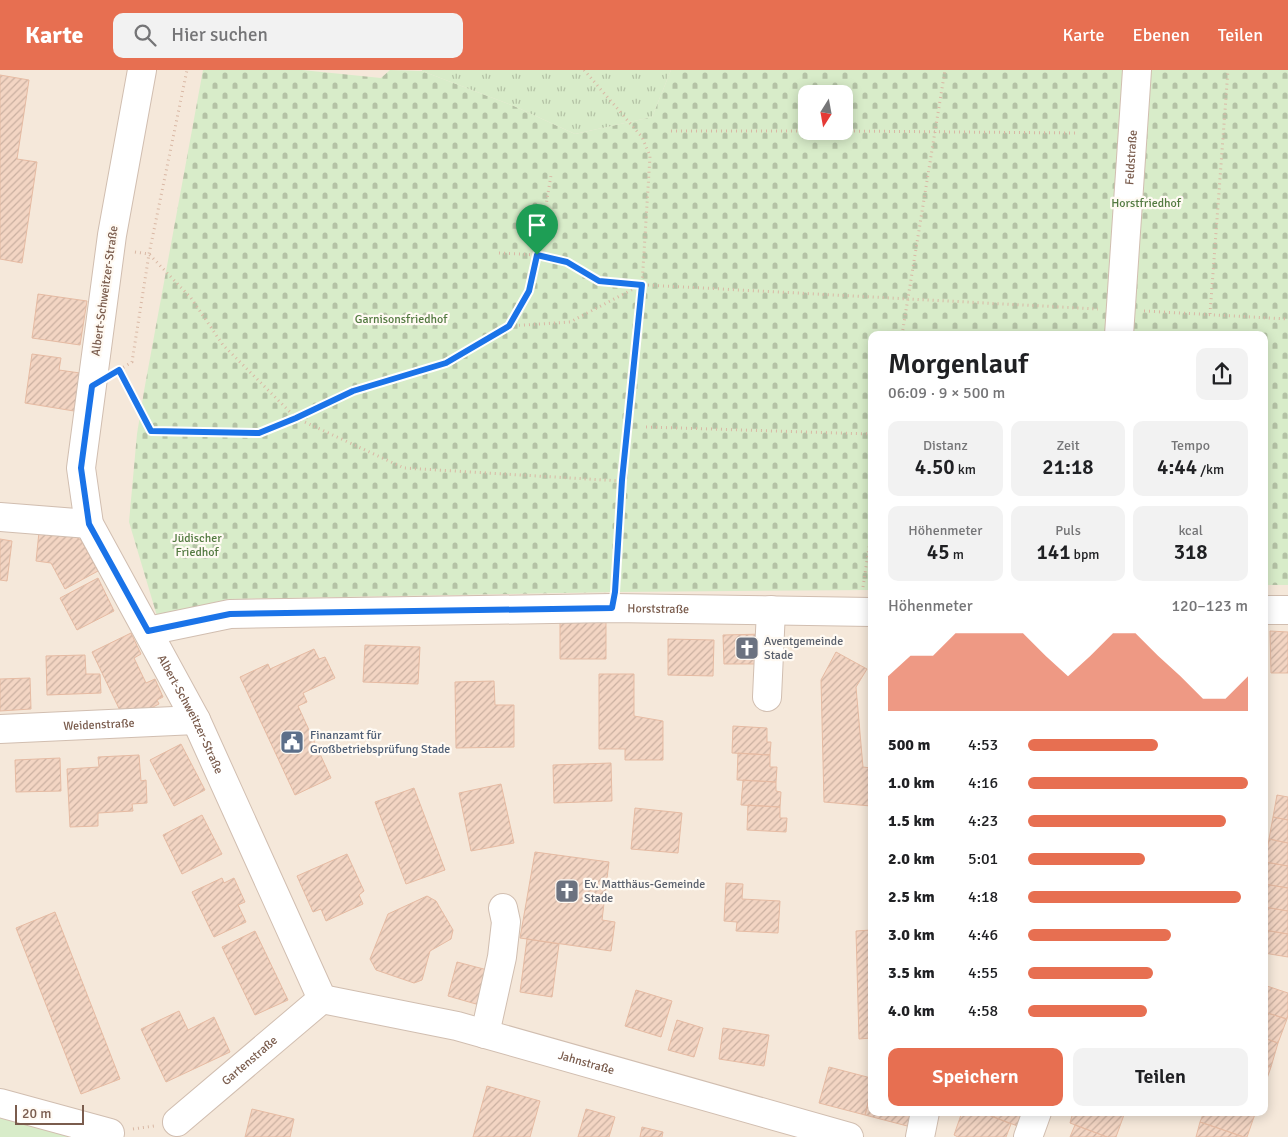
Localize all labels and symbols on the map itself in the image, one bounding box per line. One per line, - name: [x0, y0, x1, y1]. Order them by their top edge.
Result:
- north arrow: [798, 85, 852, 140]
- street label: Feldstraße: [1122, 129, 1140, 185]
- park label: Horstfriedhof: [1111, 196, 1182, 211]
- pin: [516, 204, 558, 255]
- street label: Albert-Schweitzer-Straße: [88, 225, 122, 357]
- park label: Garnisonsfriedhof: [355, 312, 448, 327]
- park label: Jüdischer Friedhof: [172, 531, 222, 560]
- street label: Horststraße: [627, 601, 689, 617]
- place label: Aventgemeinde Stade: [764, 634, 843, 663]
- church icon: Aventgemeinde Stade: [734, 635, 760, 661]
- street label: Albert-Schweitzer-Straße: [154, 652, 227, 776]
- street label: Weidenstraße: [63, 715, 135, 734]
- place label: Finanzamt für Großbetriebsprüfung Stade: [310, 728, 450, 757]
- public building icon: Finanzamt für Großbetriebsprüfung Stade: [279, 729, 305, 755]
- place label: Ev. Matthäus-Gemeinde Stade: [584, 877, 705, 906]
- church icon: Ev. Matthäus-Gemeinde Stade: [554, 878, 580, 904]
- street label: Gartenstraße: [218, 1033, 280, 1088]
- street label: Jahnstraße: [556, 1048, 616, 1078]
- scale bar: [15, 1102, 84, 1125]

